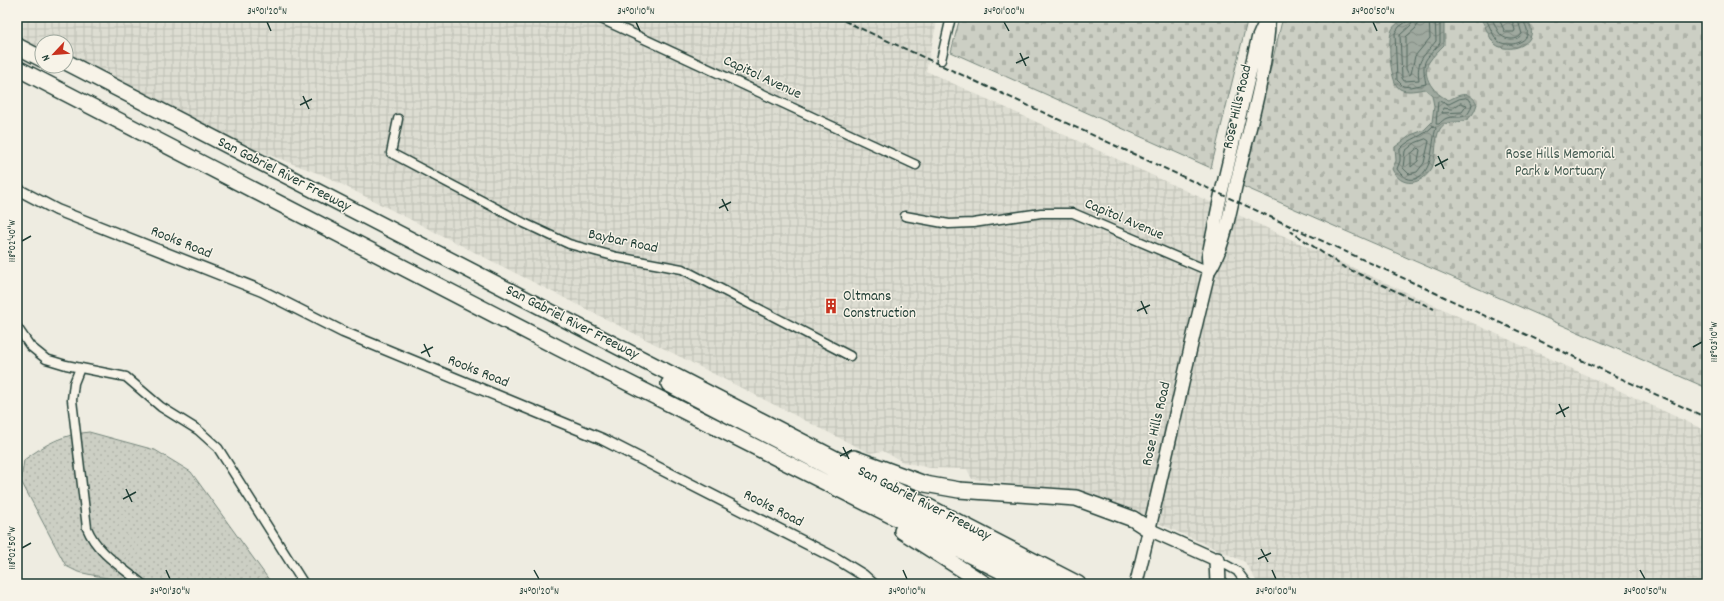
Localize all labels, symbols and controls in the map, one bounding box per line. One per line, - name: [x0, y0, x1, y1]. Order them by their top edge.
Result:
- text: 34°01'20"N: [247, 5, 287, 19]
- text: 34°01'10"N: [617, 5, 655, 19]
- text: 34°01'00"N: [984, 5, 1024, 19]
- text: 34°00'50"N: [1351, 5, 1395, 19]
- north arrow: [34, 34, 74, 74]
- street label: Capitol Avenue: [719, 50, 805, 106]
- text: N: [38, 51, 55, 63]
- street label: Rose Hills Road: [1218, 63, 1258, 151]
- street label: San Gabriel River Freeway: [213, 132, 355, 219]
- park label: Rose Hills Memorial Park & Mortuary: [1506, 144, 1615, 183]
- street label: Capitol Avenue: [1081, 193, 1167, 247]
- text: 118°02'40"W: [6, 220, 20, 262]
- street label: Rooks Road: [147, 221, 215, 265]
- street label: Baybar Road: [586, 224, 660, 260]
- street label: San Gabriel River Freeway: [501, 280, 643, 367]
- place label: Oltmans Construction: [843, 286, 916, 325]
- building icon: Oltmans Construction: [822, 297, 840, 315]
- text: 118°03'10"W: [1708, 322, 1722, 362]
- street label: Rooks Road: [444, 350, 512, 394]
- street label: Rose Hills Road: [1137, 380, 1177, 468]
- street label: San Gabriel River Freeway: [853, 461, 995, 548]
- street label: Rooks Road: [739, 485, 807, 533]
- text: 118°02'50"W: [6, 526, 20, 569]
- text: 34°01'30"N: [150, 585, 190, 599]
- text: 34°01'20"N: [519, 585, 559, 599]
- text: 34°01'10"N: [888, 585, 926, 599]
- text: 34°01'00"N: [1256, 585, 1296, 599]
- text: 34°00'50"N: [1623, 585, 1667, 599]

